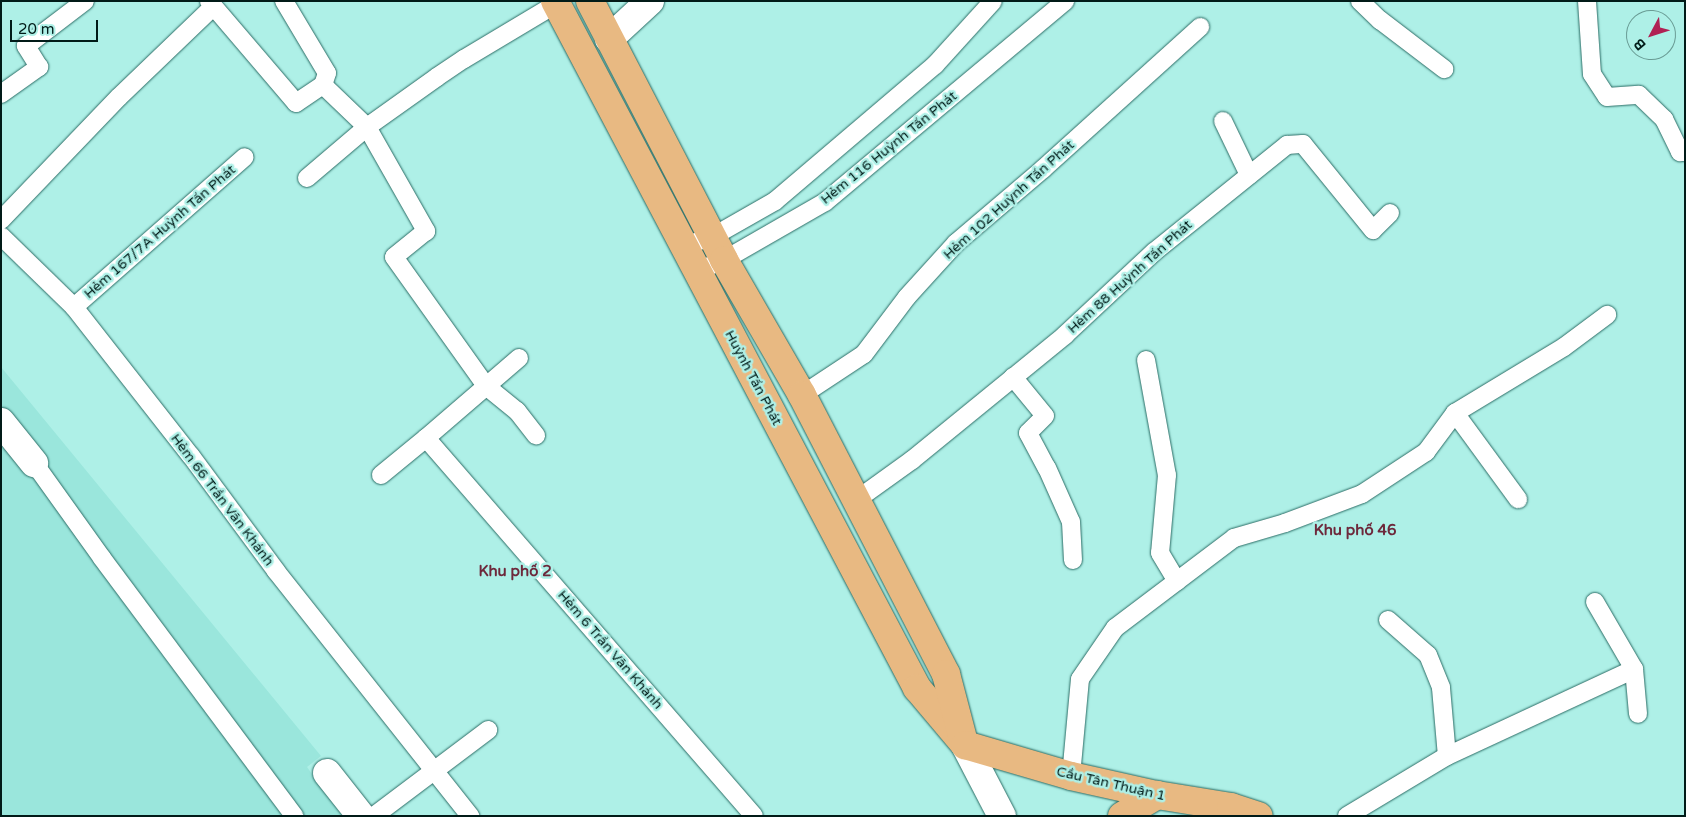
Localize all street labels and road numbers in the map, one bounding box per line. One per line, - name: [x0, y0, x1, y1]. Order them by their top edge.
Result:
- street label: Hẻm 116 Huỳnh Tấn Phát: [818, 88, 960, 208]
- street label: Hẻm 102 Huỳnh Tấn Phát: [940, 137, 1078, 263]
- street label: Hẻm 167/7A Huỳnh Tấn Phát: [81, 162, 239, 302]
- street label: Hẻm 88 Huỳnh Tấn Phát: [1064, 217, 1196, 337]
- street label: Huỳnh Tấn Phát: [721, 327, 785, 429]
- street label: Hẻm 66 Trần Văn Khánh: [167, 431, 277, 569]
- street label: Hẻm 6 Trần Văn Khánh: [554, 587, 666, 713]
- street label: Cầu Tân Thuận 1: [1055, 763, 1167, 805]

